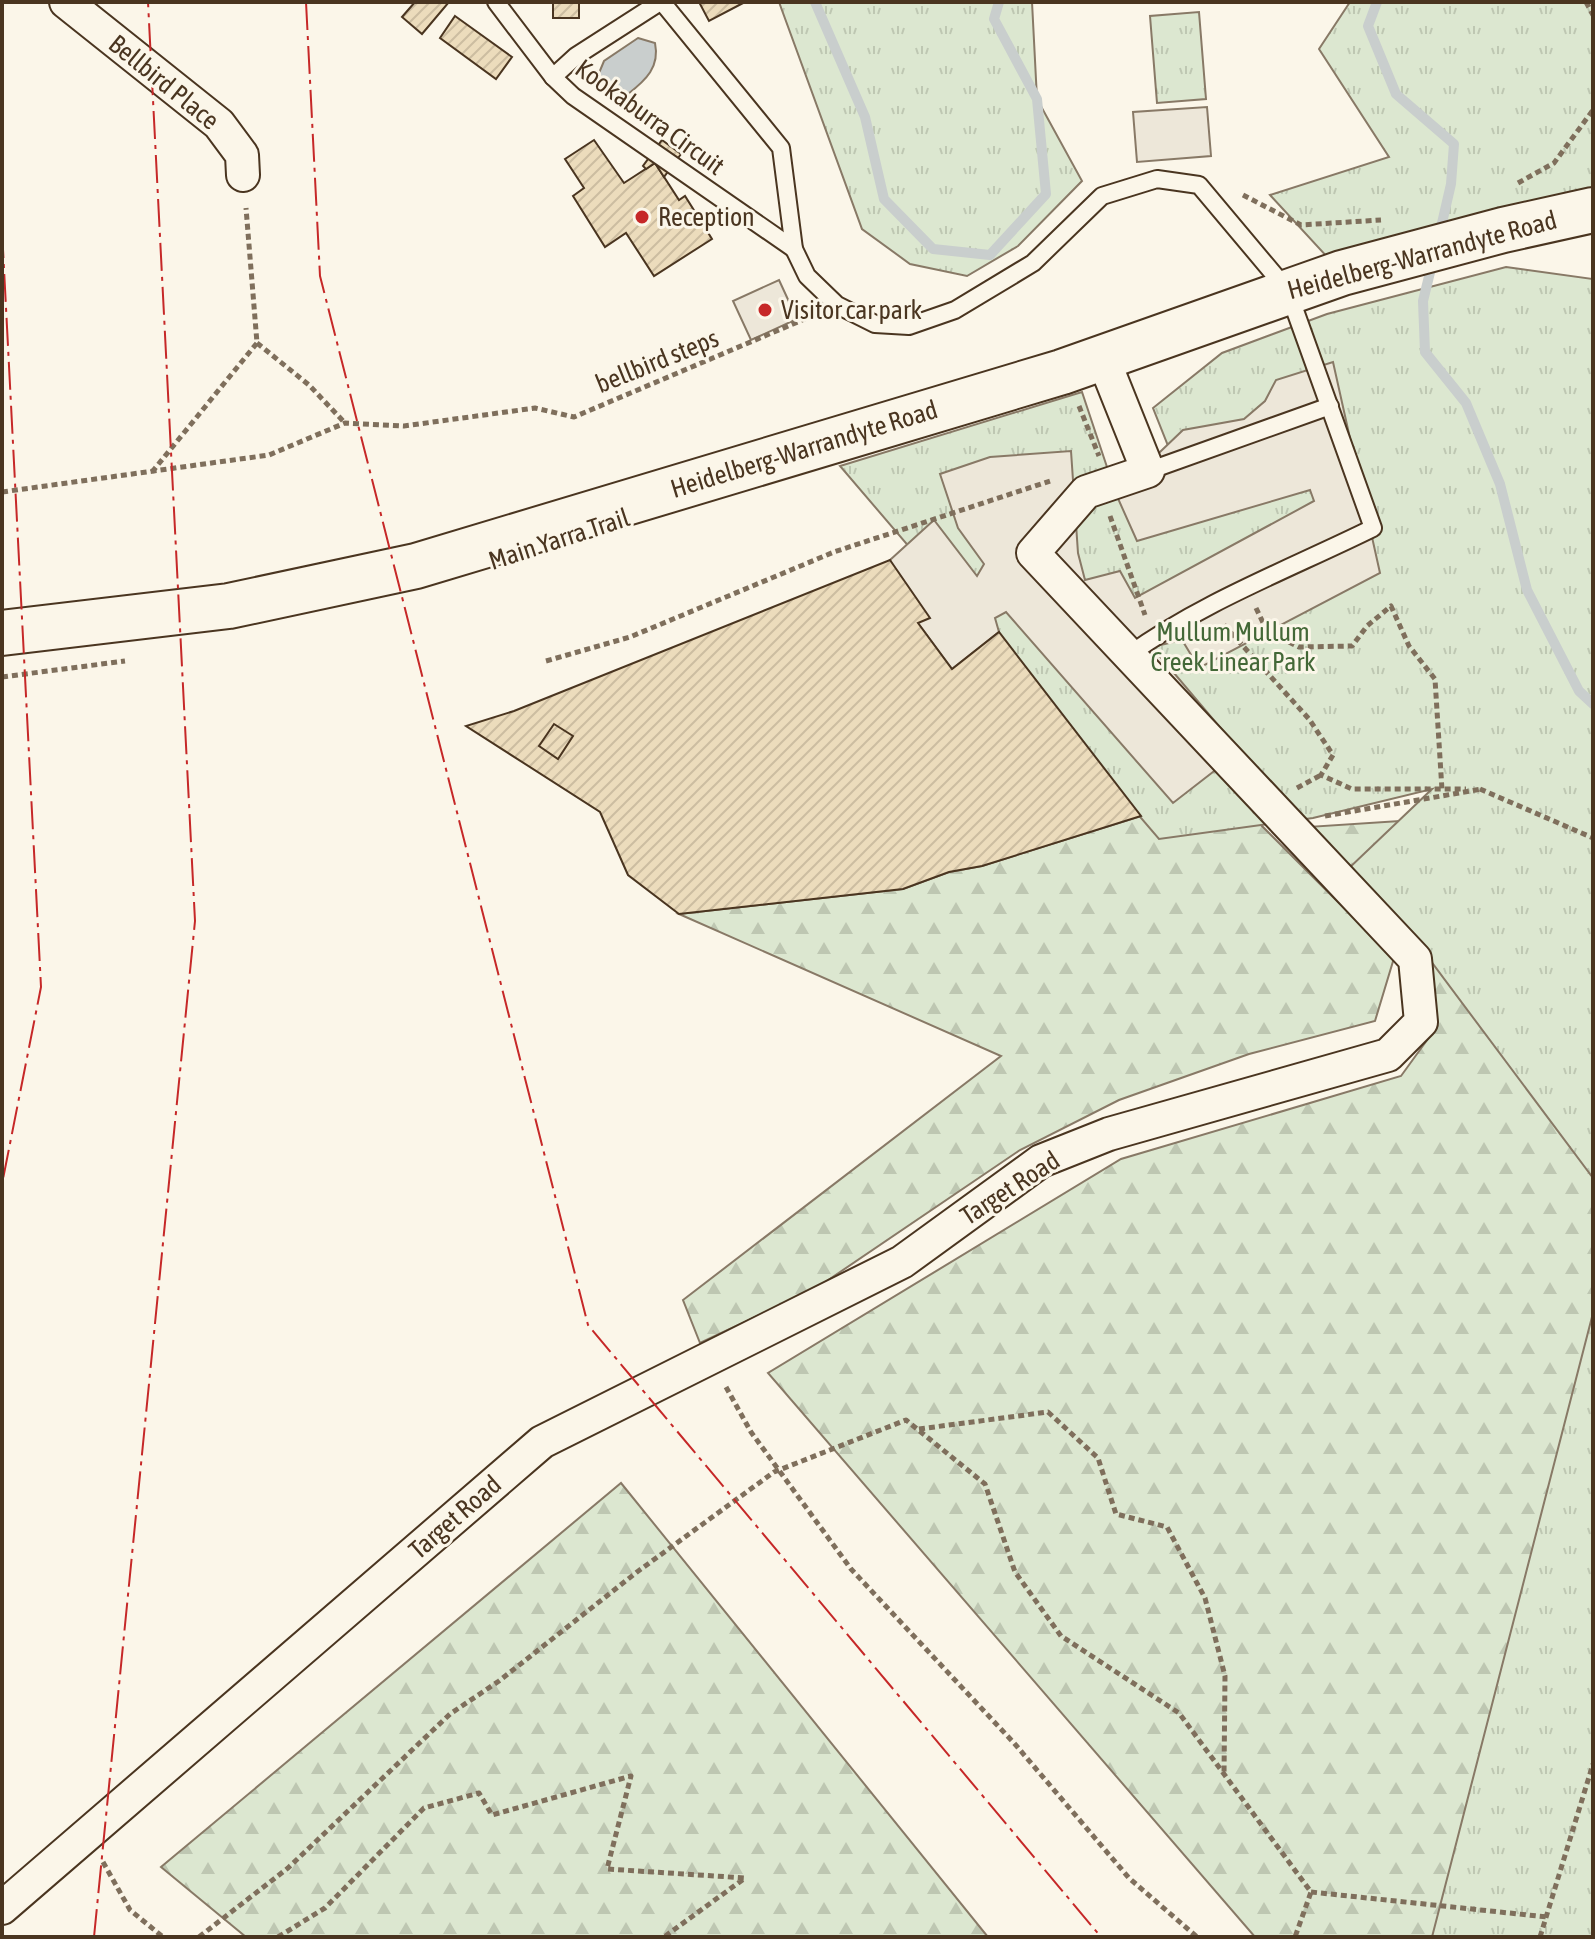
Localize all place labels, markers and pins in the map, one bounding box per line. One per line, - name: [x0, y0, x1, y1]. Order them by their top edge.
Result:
- place label: Reception: [658, 202, 755, 232]
- marker: Reception: [633, 208, 651, 226]
- place label: Visitor car park: [781, 295, 922, 325]
- marker: Visitor car park: [756, 301, 774, 319]

